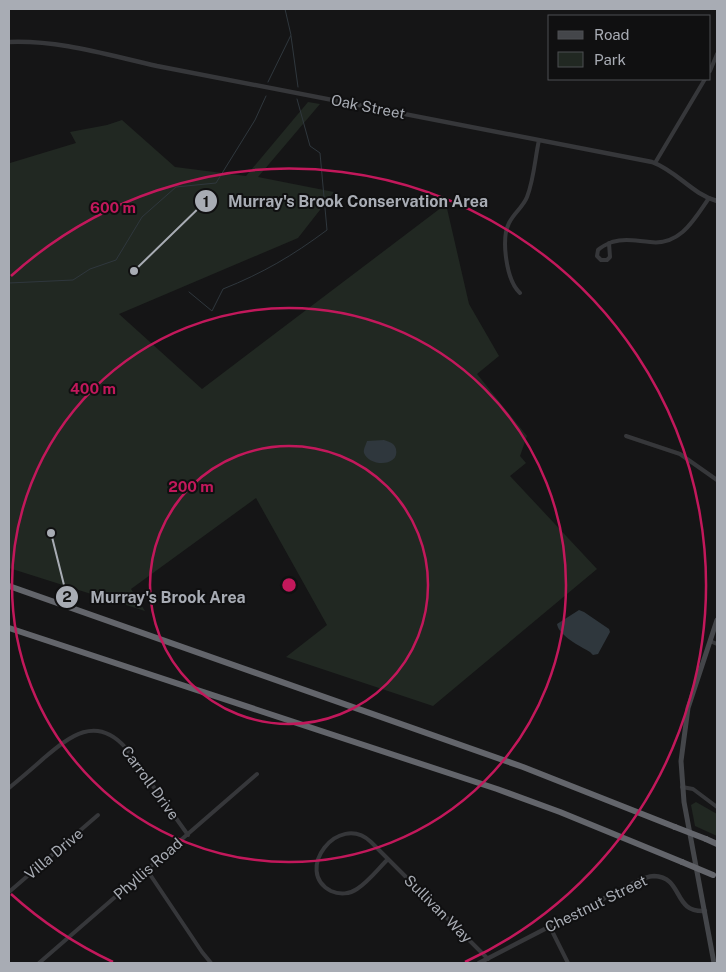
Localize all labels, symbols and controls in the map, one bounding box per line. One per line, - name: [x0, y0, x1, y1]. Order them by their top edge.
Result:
- legend: [548, 15, 711, 80]
- text: Road: [594, 26, 630, 43]
- text: Park: [594, 51, 626, 68]
- street label: Oak Street: [330, 91, 407, 122]
- callout: Murray's Brook Conservation Area: [193, 186, 498, 217]
- text: Murray's Brook Conservation Area: [228, 192, 488, 211]
- text: 1: [203, 193, 209, 210]
- text: 600 m: [90, 199, 136, 216]
- text: 400 m: [70, 380, 116, 397]
- text: 200 m: [168, 478, 214, 495]
- centre of rings: [280, 576, 298, 594]
- callout: Murray's Brook Area: [55, 582, 255, 613]
- text: 2: [62, 588, 72, 605]
- text: Murray's Brook Area: [90, 588, 246, 607]
- street label: Carroll Drive: [118, 743, 183, 823]
- street label: Villa Drive: [21, 824, 86, 883]
- street label: Phyllis Road: [110, 834, 185, 903]
- street label: Sullivan Way: [401, 871, 476, 946]
- street label: Chestnut Street: [542, 871, 650, 936]

